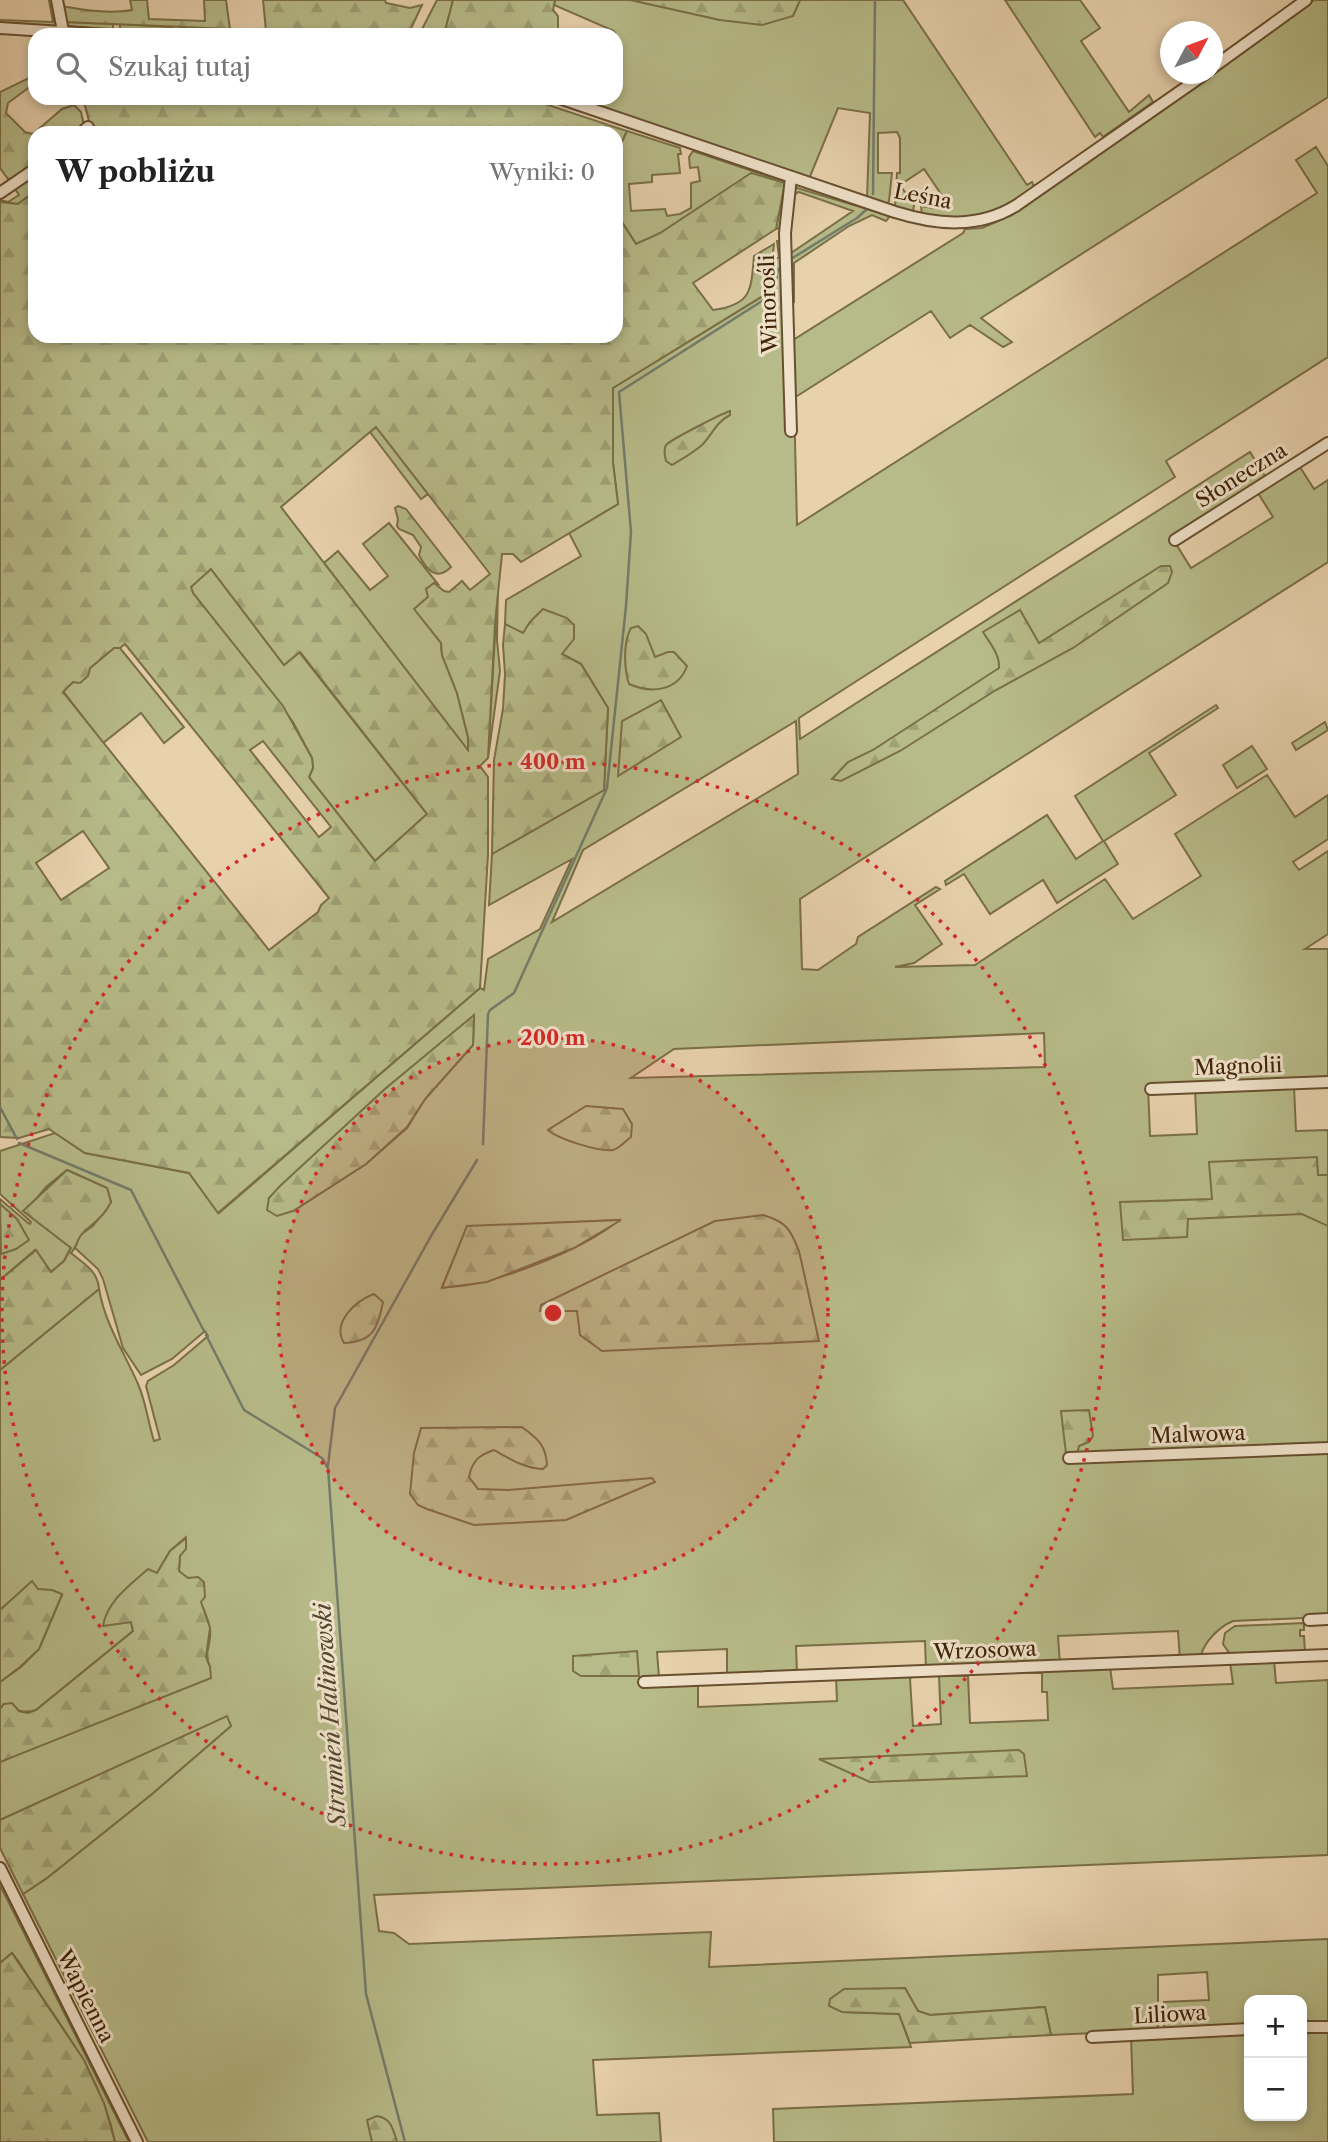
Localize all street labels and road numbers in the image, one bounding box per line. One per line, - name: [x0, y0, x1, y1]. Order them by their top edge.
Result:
- street label: Leśna: [892, 178, 955, 214]
- street label: Winorośli: [754, 254, 782, 355]
- street label: Słoneczna: [1191, 437, 1292, 513]
- street label: Magnolii: [1193, 1052, 1283, 1080]
- street label: Malwowa: [1150, 1420, 1247, 1448]
- street label: Wrzosowa: [932, 1636, 1038, 1664]
- street label: Wapienna: [52, 1945, 120, 2047]
- street label: Liliowa: [1133, 2000, 1208, 2028]

